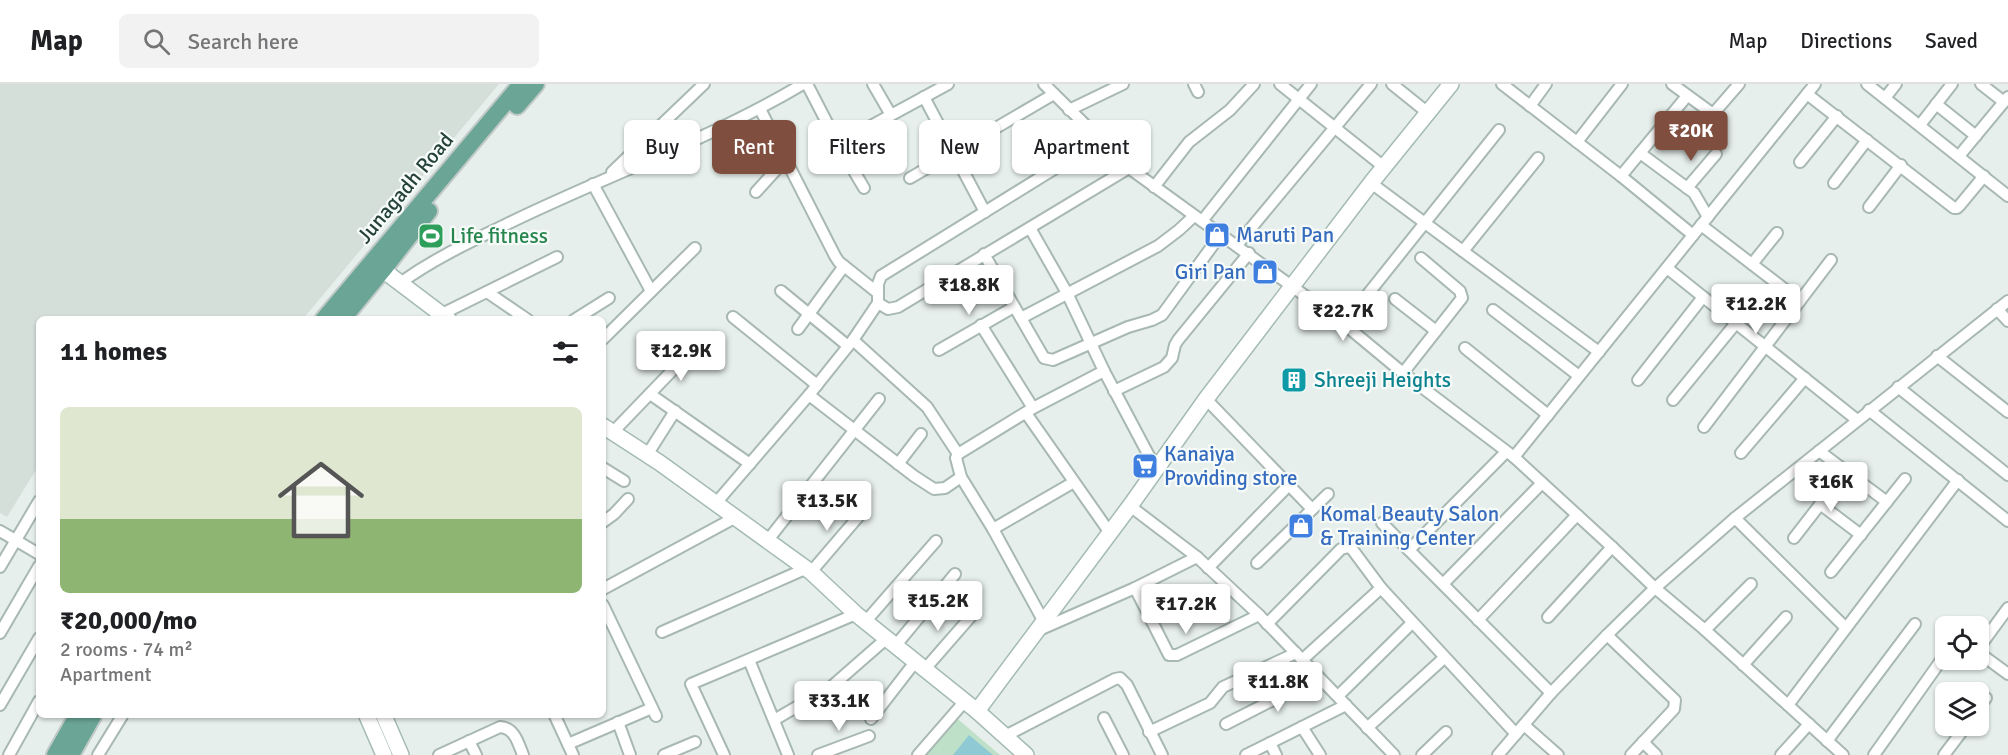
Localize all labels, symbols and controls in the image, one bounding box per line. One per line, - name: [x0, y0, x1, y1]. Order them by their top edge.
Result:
- search box: [119, 14, 539, 68]
- text: Map: [30, 24, 83, 58]
- icon: search: [140, 25, 173, 58]
- text: Search here: [188, 28, 299, 55]
- text: Map: [1729, 28, 1767, 54]
- text: Directions: [1800, 28, 1892, 54]
- text: Saved: [1925, 28, 1978, 54]
- pin: ₹20K: [1655, 111, 1727, 162]
- text: ₹20K: [1669, 118, 1713, 143]
- chip: Buy: [624, 120, 700, 174]
- chip: Rent: [712, 120, 796, 174]
- chip: Filters: [808, 120, 907, 174]
- chip: New: [919, 120, 1000, 174]
- chip: Apartment: [1012, 120, 1151, 174]
- street label: Junagadh Road: [351, 127, 459, 249]
- shop icon: Maruti Pan: [1202, 220, 1232, 250]
- sports icon: Life fitness: [416, 221, 446, 251]
- place label: Maruti Pan: [1236, 222, 1334, 248]
- place label: Life fitness: [450, 223, 548, 249]
- shop icon: Giri Pan: [1250, 257, 1280, 287]
- place label: Giri Pan: [1175, 259, 1246, 285]
- pin: ₹18.8K: [920, 265, 1018, 316]
- text: ₹18.8K: [938, 272, 1000, 297]
- pin: ₹12.2K: [1707, 284, 1805, 335]
- pin: ₹22.7K: [1294, 291, 1392, 342]
- text: ₹12.2K: [1725, 291, 1787, 316]
- text: ₹22.7K: [1312, 298, 1374, 323]
- pin: ₹12.9K: [632, 331, 730, 382]
- text: 11 homes: [60, 336, 167, 368]
- icon: filters: [549, 336, 582, 369]
- text: ₹12.9K: [650, 338, 712, 363]
- building icon: Shreeji Heights: [1279, 365, 1309, 395]
- place label: Shreeji Heights: [1314, 367, 1451, 393]
- place label: Kanaiya Providing store: [1164, 441, 1298, 491]
- icon: home: [267, 446, 375, 554]
- supermarket icon: Kanaiya Providing store: [1130, 451, 1160, 481]
- pin: ₹16K: [1795, 462, 1867, 513]
- text: ₹16K: [1809, 469, 1853, 494]
- pin: ₹13.5K: [778, 481, 876, 532]
- text: ₹13.5K: [796, 488, 858, 513]
- place label: Komal Beauty Salon & Training Center: [1320, 501, 1499, 551]
- shop icon: Komal Beauty Salon & Training Center: [1286, 511, 1316, 541]
- pin: ₹15.2K: [889, 581, 987, 632]
- pin: ₹17.2K: [1137, 584, 1235, 635]
- text: ₹15.2K: [907, 588, 969, 613]
- text: ₹17.2K: [1155, 591, 1217, 616]
- text: ₹20,000/mo: [60, 605, 197, 637]
- map controls: [1935, 616, 1989, 736]
- button: locate: [1935, 616, 1989, 670]
- text: 2 rooms · 74 m²: [60, 637, 193, 662]
- text: Apartment: [60, 662, 152, 687]
- pin: ₹11.8K: [1229, 662, 1327, 713]
- text: ₹11.8K: [1247, 669, 1309, 694]
- pin: ₹33.1K: [790, 681, 888, 732]
- button: layers: [1935, 682, 1989, 736]
- text: ₹33.1K: [808, 688, 870, 713]

